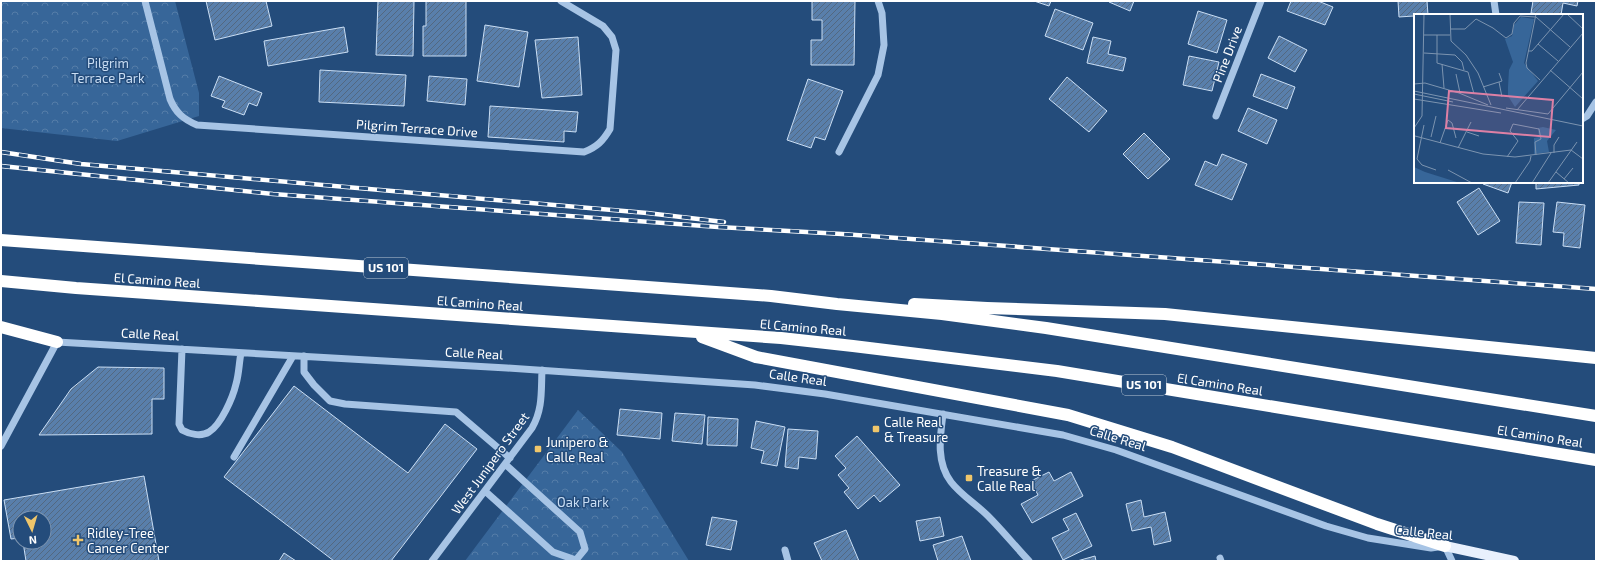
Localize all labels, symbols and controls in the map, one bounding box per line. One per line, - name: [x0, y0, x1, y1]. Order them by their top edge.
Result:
- inset map: [1414, 14, 1583, 183]
- street label: Pine Drive: [1209, 23, 1245, 85]
- park label: Pilgrim Terrace Park: [71, 55, 145, 86]
- street label: Pilgrim Terrace Drive: [356, 116, 478, 140]
- road number: US 101: [364, 258, 408, 278]
- street label: El Camino Real: [113, 269, 201, 291]
- street label: El Camino Real: [436, 292, 524, 314]
- street label: El Camino Real: [759, 315, 847, 339]
- street label: Calle Real: [121, 324, 180, 344]
- street label: Calle Real: [445, 343, 504, 363]
- street label: Calle Real: [768, 365, 828, 389]
- street label: El Camino Real: [1176, 369, 1264, 399]
- road number: US 101: [1122, 375, 1166, 395]
- street label: West Junipero Street: [448, 409, 532, 517]
- place label: Calle Real & Treasure: [884, 414, 948, 445]
- street label: El Camino Real: [1496, 421, 1584, 451]
- street label: Calle Real: [1088, 422, 1148, 454]
- marker: Calle Real & Treasure: [871, 424, 881, 434]
- place label: Junipero & Calle Real: [546, 434, 609, 465]
- marker: Junipero & Calle Real: [533, 444, 543, 454]
- place label: Treasure & Calle Real: [977, 463, 1041, 494]
- marker: Treasure & Calle Real: [964, 473, 974, 483]
- park label: Oak Park: [557, 494, 609, 510]
- north arrow: [12, 510, 52, 550]
- street label: Calle Real: [1394, 521, 1454, 543]
- place label: Ridley-Tree Cancer Center: [87, 525, 169, 556]
- text: N: [28, 534, 37, 547]
- marker: Ridley-Tree Cancer Center: [72, 534, 84, 546]

